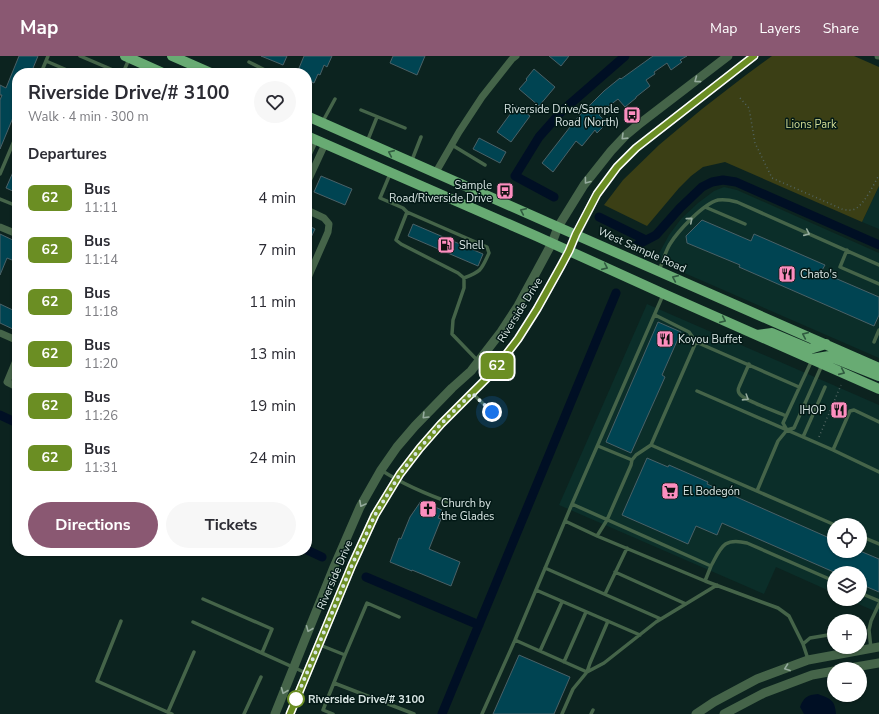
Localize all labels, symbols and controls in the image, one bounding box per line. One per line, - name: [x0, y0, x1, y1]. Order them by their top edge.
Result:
- text: Map: [20, 15, 58, 41]
- text: Map: [710, 19, 737, 38]
- text: Layers: [759, 19, 801, 38]
- text: Share: [823, 19, 859, 38]
- one-way arrow: [694, 75, 701, 82]
- text: Riverside Drive/# 3100: [28, 80, 229, 106]
- button: heart: [254, 81, 296, 123]
- place label: Riverside Drive/Sample Road (North): [504, 102, 619, 130]
- bus stop icon: Riverside Drive/Sample Road (North): [622, 105, 642, 125]
- text: Walk · 4 min · 300 m: [28, 108, 149, 126]
- park label: Lions Park: [786, 117, 837, 132]
- one-way arrow: [621, 132, 629, 140]
- text: Departures: [28, 144, 107, 164]
- one-way arrow: [388, 150, 396, 158]
- one-way arrow: [584, 177, 591, 184]
- place label: Sample Road/Riverside Drive: [389, 178, 492, 206]
- text: Bus: [84, 179, 110, 199]
- bus stop icon: Sample Road/Riverside Drive: [495, 181, 515, 201]
- text: 62: [42, 188, 58, 207]
- text: 4 min: [258, 188, 296, 208]
- text: 11:11: [84, 199, 118, 217]
- one-way arrow: [519, 208, 527, 216]
- one-way arrow: [686, 218, 693, 225]
- street label: West Sample Road: [595, 224, 689, 276]
- one-way arrow: [803, 228, 810, 236]
- text: Bus: [84, 231, 110, 251]
- fuel station icon: Shell: [436, 235, 456, 255]
- place label: Shell: [459, 238, 485, 253]
- text: 62: [42, 240, 58, 259]
- text: 7 min: [258, 240, 296, 260]
- text: 11:14: [84, 251, 118, 269]
- one-way arrow: [600, 262, 608, 270]
- restaurant icon: Chato's: [777, 264, 797, 284]
- place label: Chato's: [800, 267, 837, 282]
- street label: Riverside Drive: [494, 274, 546, 345]
- one-way arrow: [672, 275, 680, 283]
- text: Bus: [84, 283, 110, 303]
- text: 62: [42, 292, 58, 311]
- text: 11 min: [249, 292, 296, 312]
- text: 11:18: [84, 303, 118, 321]
- one-way arrow: [719, 315, 727, 323]
- restaurant icon: Koyou Buffet: [655, 329, 675, 349]
- place label: Koyou Buffet: [678, 332, 742, 347]
- one-way arrow: [802, 332, 809, 340]
- text: Bus: [84, 335, 110, 355]
- text: 62: [42, 344, 58, 363]
- text: 13 min: [249, 344, 296, 364]
- line badge: 62: [479, 353, 515, 379]
- text: 11:20: [84, 355, 118, 373]
- text: 62: [489, 356, 505, 375]
- one-way arrow: [839, 368, 846, 376]
- text: Bus: [84, 387, 110, 407]
- one-way arrow: [742, 393, 749, 400]
- text: 62: [42, 396, 58, 415]
- text: 19 min: [249, 396, 296, 416]
- restaurant icon: IHOP: [829, 400, 849, 420]
- your location: [482, 402, 502, 422]
- place label: IHOP: [799, 403, 826, 418]
- text: 11:26: [84, 407, 118, 425]
- one-way arrow: [422, 411, 430, 419]
- text: Bus: [84, 439, 110, 459]
- text: 62: [42, 448, 58, 467]
- text: 24 min: [249, 448, 296, 468]
- text: 11:31: [84, 459, 118, 477]
- supermarket icon: El Bodegón: [660, 481, 680, 501]
- place label: El Bodegón: [683, 484, 740, 499]
- place label: Church by the Glades: [441, 496, 494, 524]
- church icon: Church by the Glades: [418, 499, 438, 519]
- one-way arrow: [359, 500, 367, 507]
- button: Directions: [28, 502, 158, 548]
- button: Tickets: [166, 502, 296, 548]
- map controls: [827, 518, 867, 702]
- button: locate: [827, 518, 867, 558]
- street label: Riverside Drive: [314, 538, 356, 612]
- button: layers: [827, 566, 867, 606]
- button: +: [827, 614, 867, 654]
- one-way arrow: [306, 625, 314, 633]
- button: −: [827, 662, 867, 702]
- one-way arrow: [783, 664, 790, 672]
- one-way arrow: [281, 686, 289, 694]
- marker: Riverside Drive/# 3100: [287, 690, 305, 708]
- place label: Riverside Drive/# 3100: [308, 692, 425, 707]

